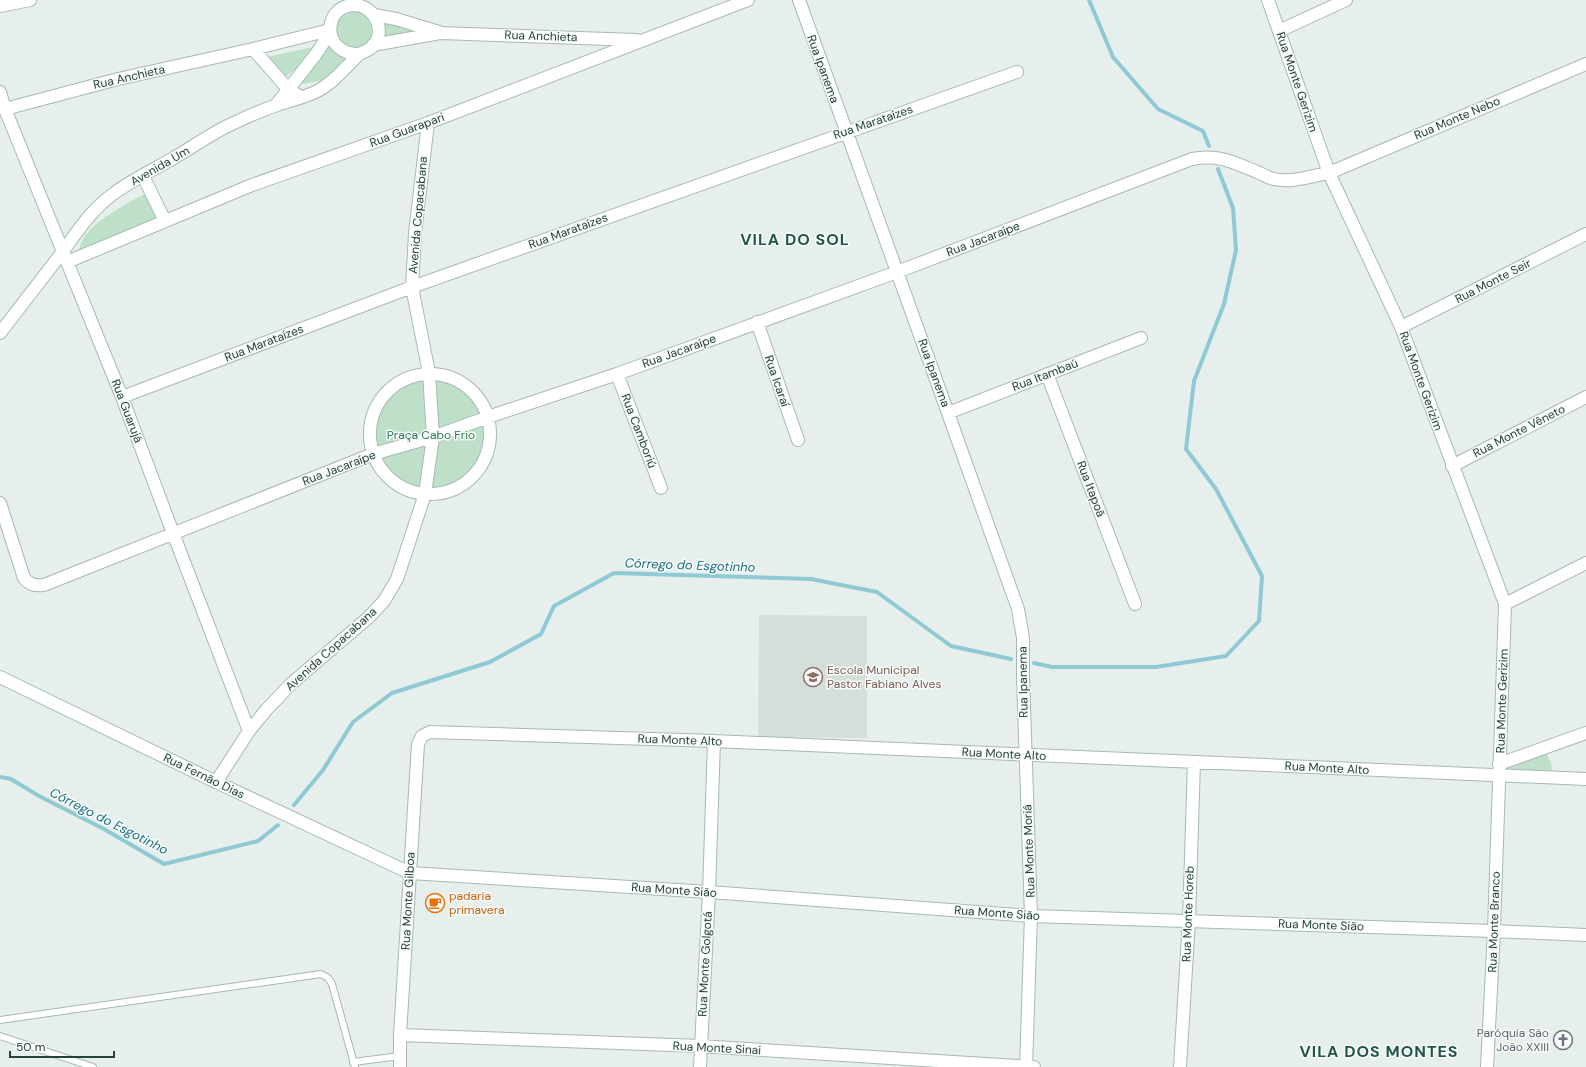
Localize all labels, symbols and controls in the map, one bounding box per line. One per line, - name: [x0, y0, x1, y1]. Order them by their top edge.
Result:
- street label: Rua Anchieta: [504, 27, 578, 45]
- street label: Rua Monte Gerizim: [1272, 30, 1322, 134]
- street label: Rua Ipanema: [803, 33, 843, 105]
- street label: Rua Anchieta: [92, 61, 166, 93]
- street label: Rua Monte Nebo: [1411, 93, 1503, 143]
- street label: Rua Marataízes: [831, 101, 915, 143]
- street label: Rua Guarapari: [367, 109, 447, 151]
- street label: Avenida Um: [128, 143, 192, 189]
- street label: Avenida Copacabana: [405, 156, 431, 274]
- street label: Rua Marataízes: [526, 209, 610, 253]
- street label: Rua Jacaraípe: [944, 218, 1022, 260]
- district label: VILA DO SOL: [740, 229, 850, 250]
- street label: Rua Monte Seir: [1452, 255, 1534, 307]
- street label: Rua Marataízes: [222, 321, 306, 365]
- street label: Rua Monte Gerizim: [1396, 329, 1446, 433]
- street label: Rua Jacaraípe: [640, 330, 718, 372]
- street label: Rua Ipanema: [914, 337, 954, 409]
- street label: Rua Icaraí: [761, 353, 793, 409]
- street label: Rua Itambaú: [1010, 355, 1080, 395]
- street label: Rua Guarujá: [108, 377, 146, 445]
- street label: Rua Camboriú: [617, 392, 661, 471]
- street label: Rua Monte Vêneto: [1470, 401, 1568, 461]
- park label: Praça Cabo Frio: [387, 427, 475, 443]
- street label: Rua Jacaraípe: [300, 447, 378, 489]
- street label: Rua Itapoã: [1073, 459, 1109, 519]
- water label: Córrego do Esgotinho: [624, 554, 756, 576]
- street label: Avenida Copacabana: [282, 604, 380, 694]
- street label: Rua Ipanema: [1014, 646, 1032, 718]
- street label: Rua Monte Gerizim: [1492, 648, 1512, 754]
- place label: Escola Municipal Pastor Fabiano Alves: [827, 662, 941, 692]
- school or university icon: Escola Municipal Pastor Fabiano Alves: [802, 666, 824, 688]
- street label: Rua Monte Alto: [637, 731, 723, 749]
- street label: Rua Monte Alto: [961, 744, 1047, 764]
- street label: Rua Fernão Dias: [161, 749, 247, 803]
- street label: Rua Monte Alto: [1284, 758, 1370, 778]
- water label: Córrego do Esgotinho: [47, 784, 171, 858]
- street label: Rua Monte Moriá: [1019, 804, 1039, 898]
- street label: Rua Monte Gilboa: [397, 852, 419, 950]
- street label: Rua Monte Horeb: [1178, 866, 1198, 962]
- street label: Rua Monte Branco: [1484, 871, 1504, 973]
- street label: Rua Monte Sião: [631, 879, 717, 901]
- place label: padaria primavera: [449, 888, 505, 918]
- cafe icon: padaria primavera: [424, 892, 446, 914]
- street label: Rua Monte Sião: [954, 902, 1040, 924]
- street label: Rua Monte Golgotá: [694, 911, 716, 1017]
- street label: Rua Monte Sião: [1278, 916, 1364, 934]
- place label: Paróquia São João XXIII: [1477, 1025, 1549, 1055]
- church icon: Paróquia São João XXIII: [1552, 1029, 1574, 1051]
- scale bar: [10, 1033, 114, 1059]
- street label: Rua Monte Sinai: [672, 1038, 762, 1058]
- text: 50 m: [16, 1039, 45, 1055]
- district label: VILA DOS MONTES: [1300, 1041, 1458, 1062]

